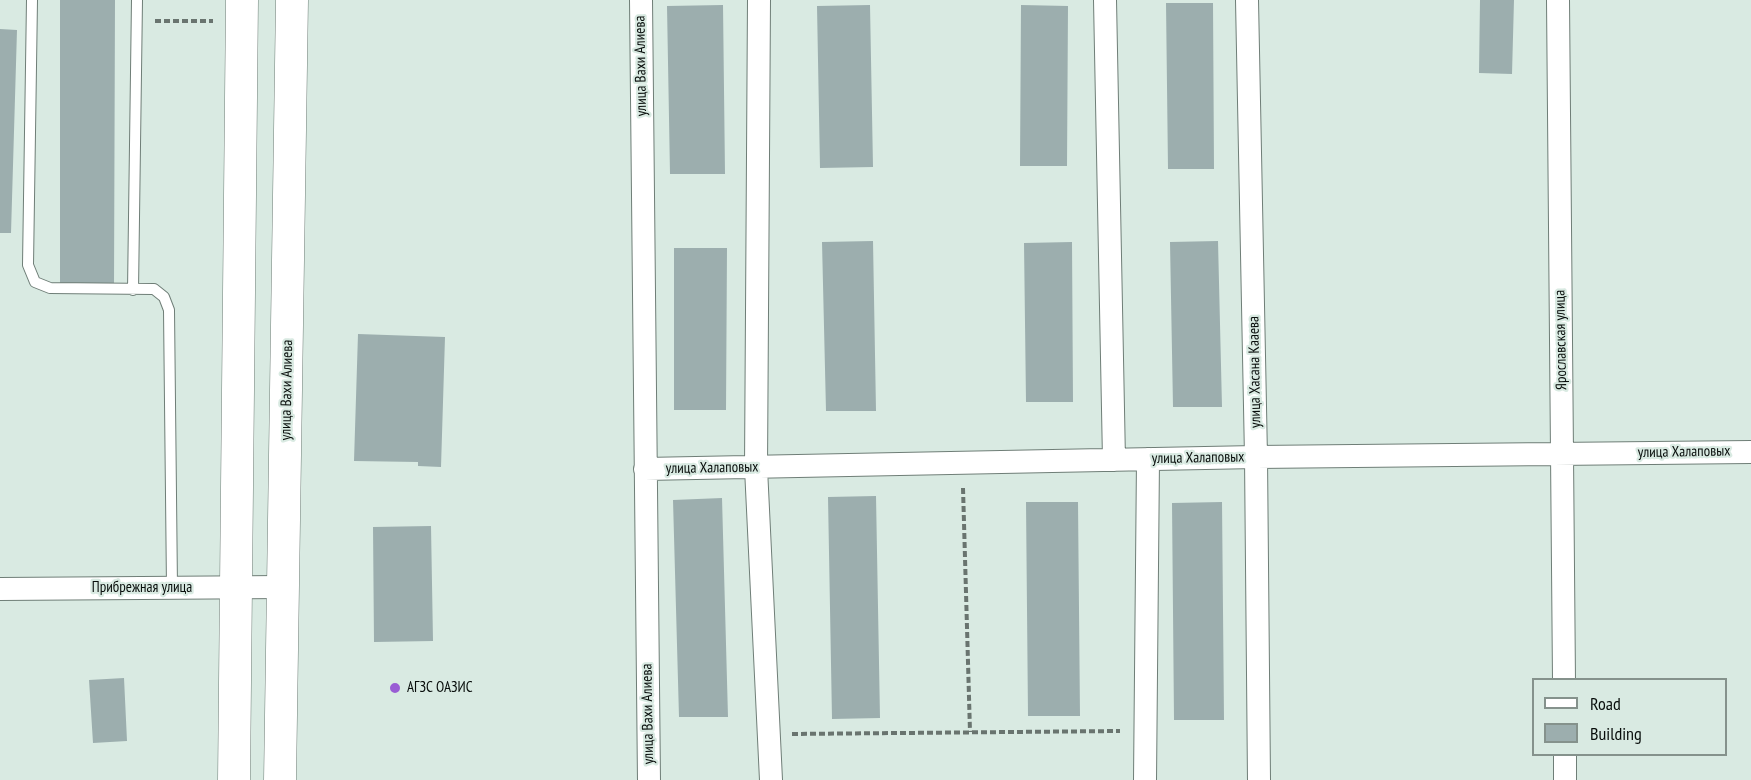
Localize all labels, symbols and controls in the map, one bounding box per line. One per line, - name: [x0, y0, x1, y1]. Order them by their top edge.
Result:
- street label: улица Вахи Алиева: [631, 15, 651, 117]
- street label: Ярославская улица: [1551, 290, 1571, 390]
- street label: улица Хасана Кааева: [1245, 316, 1265, 428]
- street label: улица Вахи Алиева: [277, 339, 297, 441]
- street label: улица Халаповых: [1637, 442, 1731, 462]
- street label: улица Халаповых: [1151, 448, 1245, 468]
- street label: улица Халаповых: [665, 458, 759, 478]
- street label: Прибрежная улица: [92, 579, 192, 597]
- street label: улица Вахи Алиева: [638, 663, 658, 765]
- legend: [1532, 678, 1727, 756]
- place label: АГЗС ОАЗИС: [407, 679, 473, 697]
- marker: АГЗС ОАЗИС: [388, 681, 402, 695]
- text: Road: [1590, 692, 1621, 715]
- text: Building: [1590, 722, 1642, 745]

